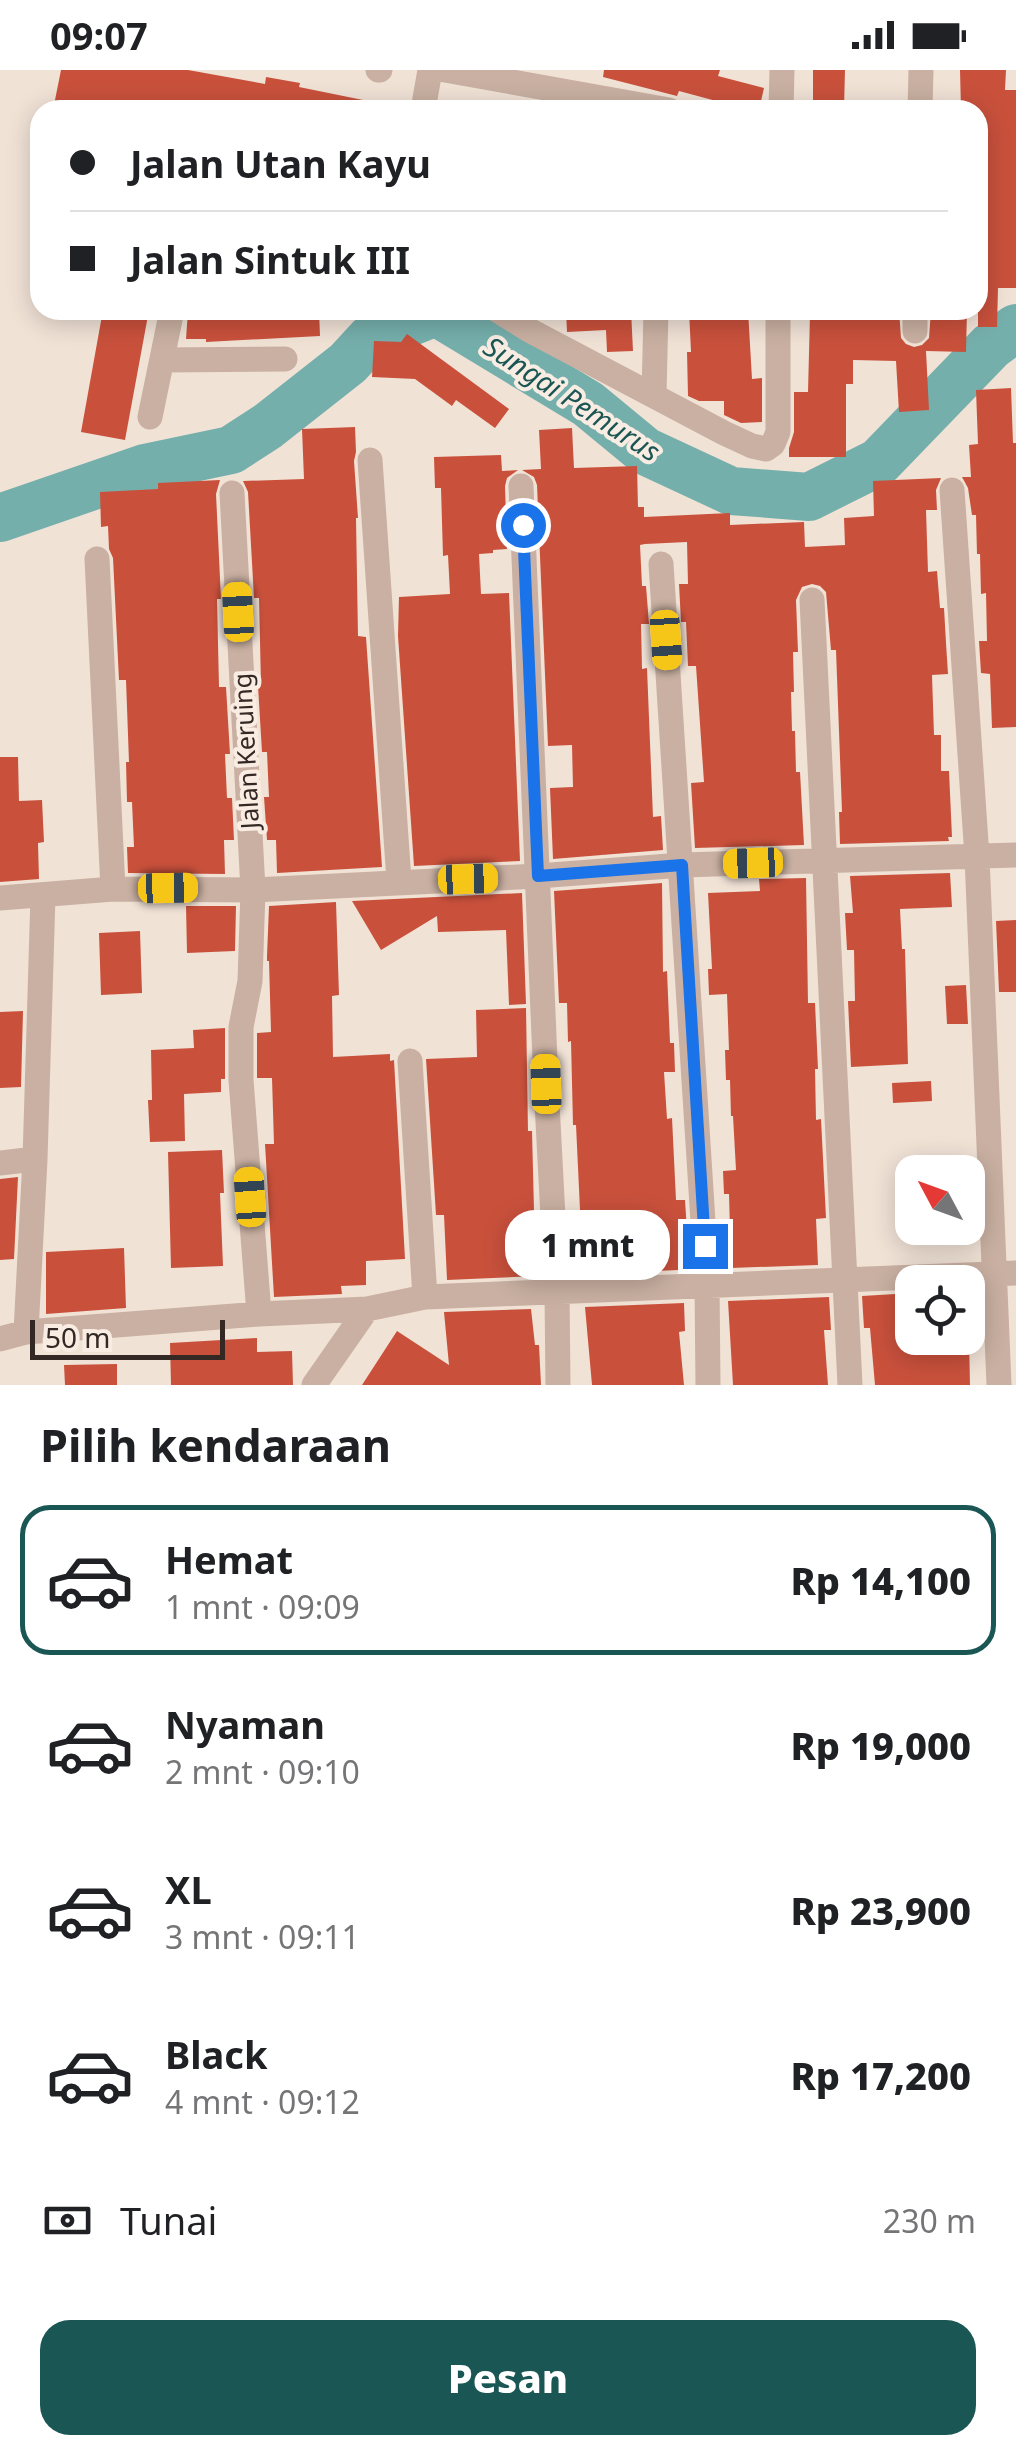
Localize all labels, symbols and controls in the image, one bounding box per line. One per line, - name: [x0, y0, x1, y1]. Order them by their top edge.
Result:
- text: 09:07: [50, 9, 148, 61]
- text: Jalan Utan Kayu: [130, 137, 431, 189]
- text: Jalan Sintuk III: [130, 233, 410, 285]
- water label: Sungai Pemurus: [477, 327, 668, 469]
- route start: [501, 503, 546, 548]
- car: [221, 581, 255, 643]
- car: [649, 609, 683, 671]
- street label: Jalan Keruing: [224, 672, 266, 832]
- car: [722, 847, 784, 879]
- car: [437, 863, 499, 895]
- car: [138, 872, 198, 904]
- car: [530, 1053, 562, 1115]
- north arrow: [895, 1155, 985, 1245]
- map controls: [895, 1155, 985, 1355]
- car: [233, 1166, 267, 1228]
- callout: 1 mnt: [505, 1211, 670, 1281]
- text: 1 mnt: [541, 1223, 634, 1266]
- route end: [683, 1224, 728, 1269]
- button: locate: [895, 1265, 985, 1355]
- scale bar: [30, 1315, 225, 1360]
- text: 50 m: [45, 1318, 111, 1356]
- text: Pilih kendaraan: [40, 1414, 391, 1475]
- text: Hemat: [165, 1533, 293, 1585]
- icon: car: [45, 1535, 135, 1625]
- text: Rp 14,100: [791, 1554, 971, 1606]
- text: 1 mnt · 09:09: [165, 1585, 360, 1628]
- text: Nyaman: [165, 1698, 325, 1750]
- icon: car: [45, 1700, 135, 1790]
- text: Rp 19,000: [791, 1719, 971, 1771]
- text: 2 mnt · 09:10: [165, 1750, 360, 1793]
- text: XL: [165, 1863, 212, 1915]
- icon: car: [45, 1865, 135, 1955]
- text: Rp 23,900: [791, 1884, 971, 1936]
- text: 3 mnt · 09:11: [165, 1915, 360, 1958]
- text: Black: [165, 2028, 268, 2080]
- icon: car: [45, 2030, 135, 2120]
- text: Rp 17,200: [791, 2049, 971, 2101]
- text: 4 mnt · 09:12: [165, 2080, 360, 2123]
- icon: cash: [40, 2193, 95, 2248]
- text: Tunai: [120, 2194, 217, 2246]
- text: 230 m: [883, 2199, 976, 2242]
- button: Pesan: [40, 2320, 976, 2435]

